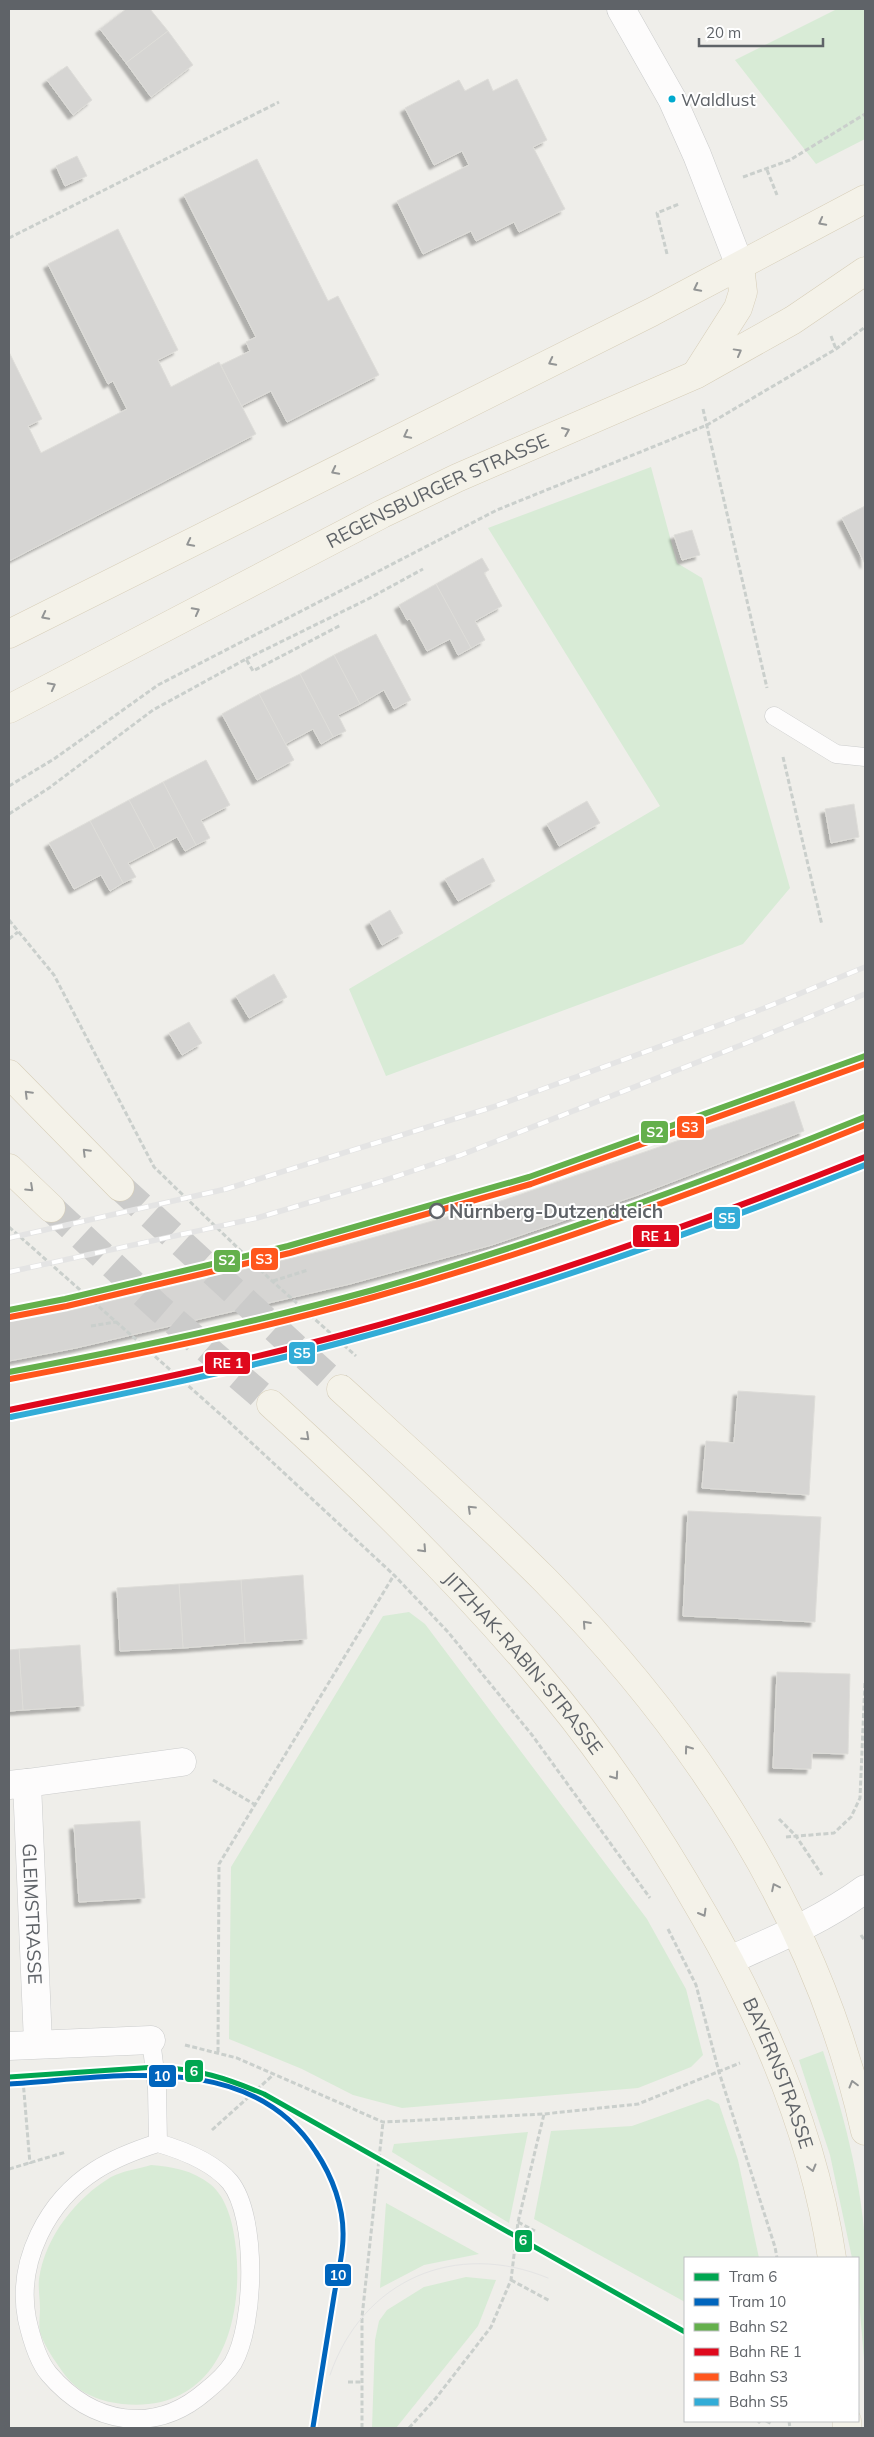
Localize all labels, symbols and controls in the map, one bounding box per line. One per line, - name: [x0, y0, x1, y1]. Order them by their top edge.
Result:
- scale bar: [699, 15, 823, 47]
- text: 20 m: [706, 23, 741, 42]
- place label: Waldlust: [681, 88, 756, 111]
- marker: Waldlust: [667, 94, 677, 104]
- one-way arrow: [819, 216, 828, 226]
- one-way arrow: [693, 282, 702, 292]
- one-way arrow: [733, 348, 742, 358]
- one-way arrow: [548, 356, 557, 366]
- one-way arrow: [561, 427, 569, 437]
- street label: REGENSBURGER STRASSE: [322, 428, 552, 553]
- one-way arrow: [403, 429, 412, 439]
- one-way arrow: [332, 464, 341, 474]
- one-way arrow: [186, 537, 195, 547]
- one-way arrow: [190, 607, 199, 617]
- one-way arrow: [41, 610, 50, 620]
- one-way arrow: [47, 683, 56, 693]
- one-way arrow: [25, 1091, 34, 1100]
- line badge: S3: [676, 1115, 705, 1139]
- text: S3: [681, 1118, 699, 1136]
- line badge: S2: [640, 1120, 669, 1144]
- text: S2: [646, 1123, 664, 1141]
- one-way arrow: [83, 1149, 92, 1158]
- one-way arrow: [24, 1182, 33, 1191]
- place label: Nürnberg-Dutzendteich: [449, 1199, 663, 1223]
- marker: Nürnberg-Dutzendteich: [429, 1203, 445, 1219]
- line badge: S5: [713, 1206, 741, 1230]
- text: S5: [718, 1209, 736, 1227]
- line badge: RE 1: [632, 1224, 680, 1248]
- text: RE 1: [641, 1227, 671, 1245]
- line badge: S3: [250, 1247, 279, 1271]
- line badge: S2: [213, 1249, 241, 1273]
- text: S3: [255, 1250, 273, 1268]
- text: S2: [218, 1251, 236, 1269]
- line badge: S5: [288, 1341, 316, 1365]
- text: S5: [293, 1344, 311, 1362]
- line badge: RE 1: [204, 1351, 251, 1375]
- text: RE 1: [213, 1354, 243, 1372]
- one-way arrow: [301, 1431, 310, 1440]
- one-way arrow: [467, 1506, 476, 1515]
- one-way arrow: [417, 1544, 426, 1553]
- street label: JITZHAK-RABIN-STRASSE: [439, 1566, 608, 1759]
- one-way arrow: [582, 1620, 591, 1629]
- one-way arrow: [685, 1746, 695, 1755]
- one-way arrow: [609, 1770, 618, 1780]
- street label: GLEIMSTRASSE: [18, 1843, 48, 1985]
- one-way arrow: [772, 1883, 782, 1892]
- one-way arrow: [697, 1907, 707, 1916]
- street label: BAYERNSTRASSE: [738, 1994, 819, 2151]
- line badge: 6: [184, 2059, 204, 2083]
- text: 6: [190, 2062, 198, 2080]
- line badge: 10: [148, 2064, 177, 2088]
- text: 10: [154, 2067, 170, 2085]
- one-way arrow: [849, 2081, 859, 2089]
- one-way arrow: [807, 2163, 817, 2171]
- line badge: 6: [514, 2229, 533, 2253]
- text: 6: [519, 2231, 527, 2249]
- legend: [684, 2257, 859, 2422]
- line badge: 10: [324, 2263, 352, 2287]
- text: 10: [330, 2266, 346, 2284]
- text: Tram 6: [729, 2267, 777, 2286]
- text: Tram 10: [729, 2292, 786, 2311]
- text: Bahn S2: [729, 2317, 788, 2336]
- text: Bahn RE 1: [729, 2342, 802, 2361]
- text: Bahn S3: [729, 2367, 788, 2386]
- text: Bahn S5: [729, 2392, 788, 2411]

